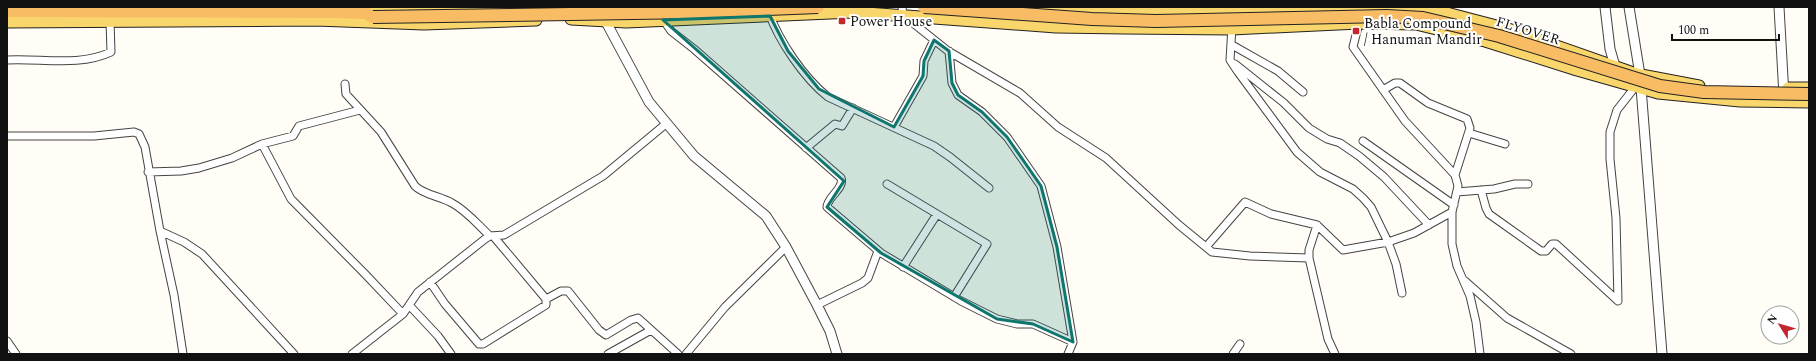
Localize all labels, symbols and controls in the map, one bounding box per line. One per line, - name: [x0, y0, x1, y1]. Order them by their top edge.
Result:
- place label: Power House: [850, 11, 932, 32]
- street label: FLYOVER: [1493, 11, 1563, 50]
- place label: Babla Compound / Hanuman Mandir: [1364, 13, 1482, 50]
- marker: Power House: [837, 16, 847, 26]
- scale bar: [1672, 16, 1779, 42]
- text: 100 m: [1678, 21, 1709, 40]
- marker: Babla Compound / Hanuman Mandir: [1351, 26, 1361, 36]
- north arrow: [1760, 305, 1800, 345]
- text: N: [1763, 311, 1782, 328]

